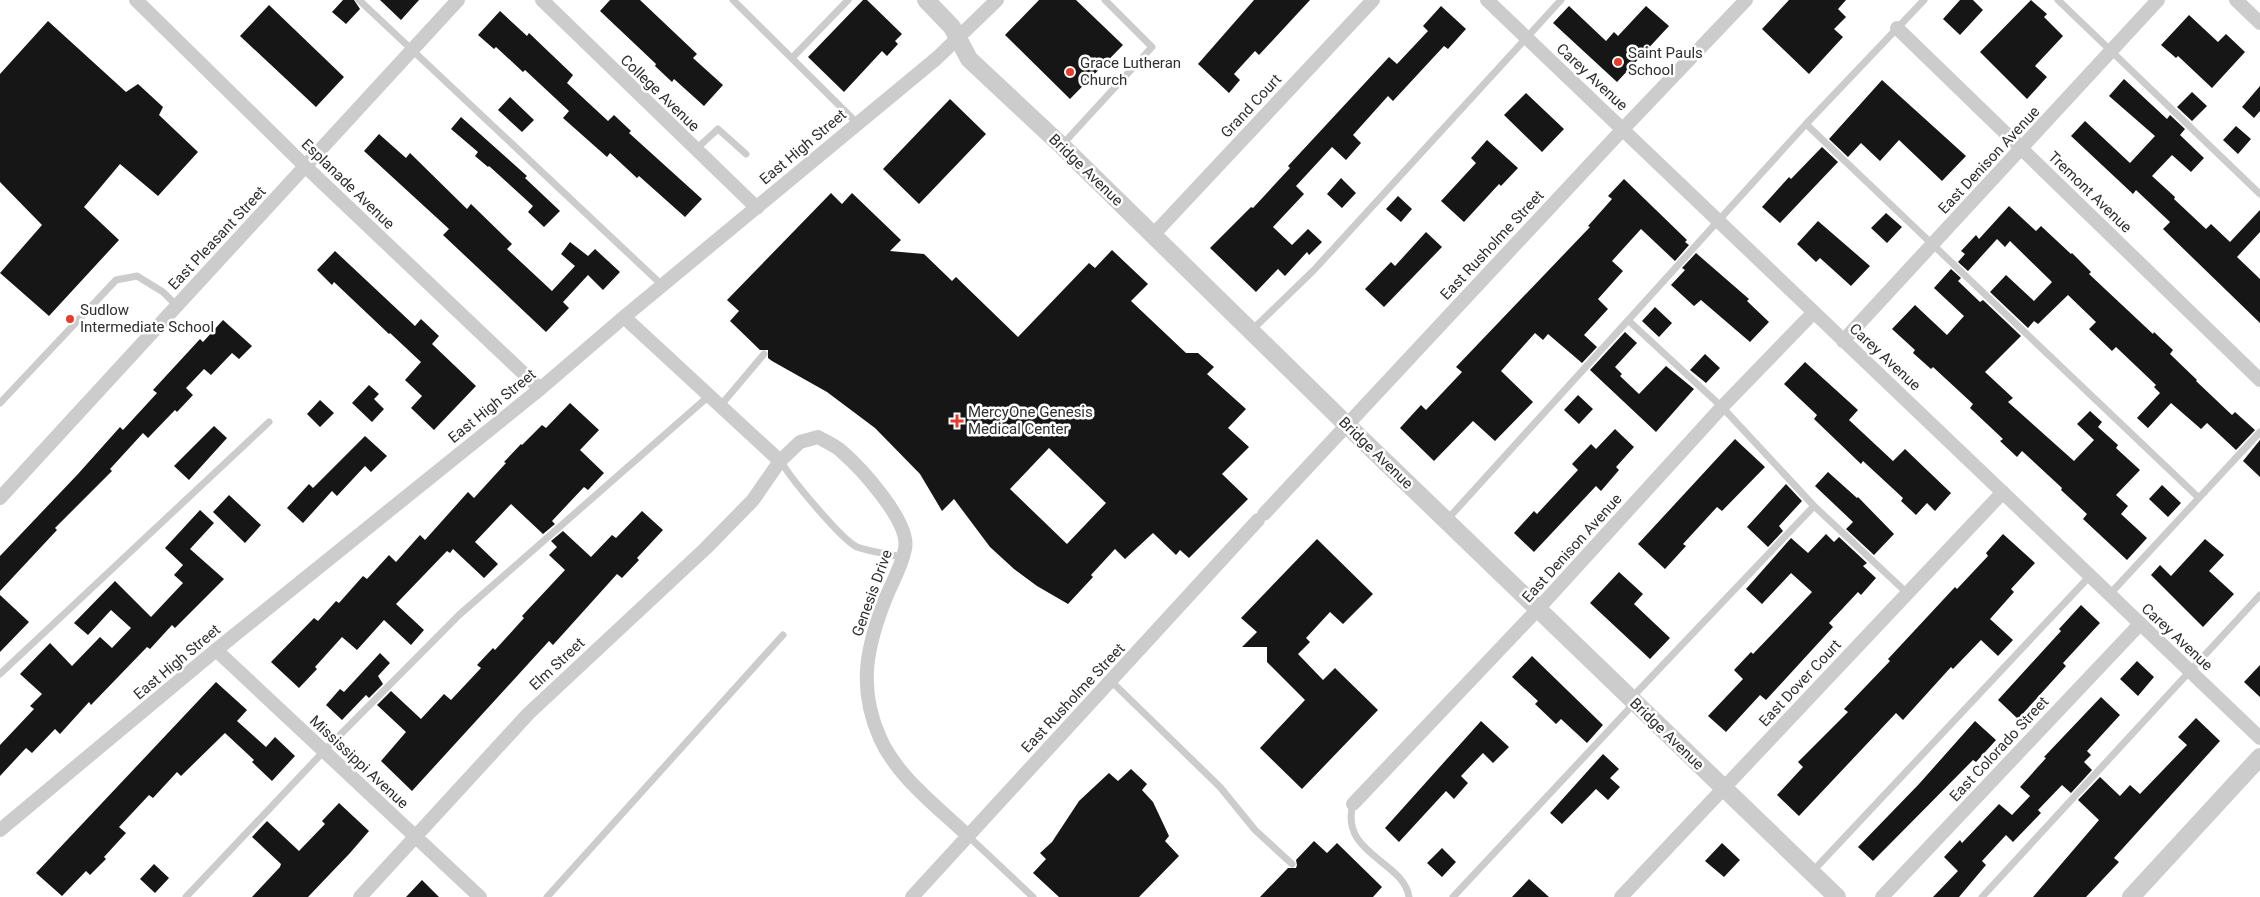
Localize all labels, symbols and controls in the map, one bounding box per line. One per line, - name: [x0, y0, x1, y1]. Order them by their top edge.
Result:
- street label: Carey Avenue: [1553, 40, 1631, 115]
- place label: Saint Pauls School: [1628, 44, 1703, 79]
- street label: College Avenue: [617, 51, 703, 135]
- place label: Grace Lutheran Church: [1080, 54, 1181, 89]
- marker: Saint Pauls School: [1612, 56, 1624, 68]
- marker: Grace Lutheran Church: [1064, 66, 1076, 78]
- street label: Grand Court: [1217, 70, 1285, 142]
- street label: East Denison Avenue: [1935, 103, 2043, 217]
- street label: East High Street: [756, 106, 850, 188]
- street label: Bridge Avenue: [1045, 130, 1127, 210]
- street label: Esplanade Avenue: [298, 135, 398, 233]
- street label: Tremont Avenue: [2045, 148, 2135, 236]
- street label: East Pleasant Street: [164, 183, 270, 293]
- street label: East Rusholme Street: [1437, 186, 1547, 303]
- place label: Sudlow Intermediate School: [80, 301, 214, 336]
- marker: Sudlow Intermediate School: [64, 313, 76, 325]
- street label: Carey Avenue: [1846, 320, 1924, 395]
- street label: East High Street: [445, 365, 539, 447]
- place label: MercyOne Genesis Medical Center: [968, 403, 1093, 438]
- street label: Bridge Avenue: [1335, 413, 1417, 493]
- marker: MercyOne Genesis Medical Center: [950, 414, 964, 428]
- street label: East Denison Avenue: [1518, 490, 1626, 606]
- street label: Genesis Drive: [848, 547, 896, 639]
- street label: Carey Avenue: [2138, 600, 2216, 675]
- street label: East High Street: [130, 621, 224, 703]
- street label: Elm Street: [526, 634, 588, 694]
- street label: East Dover Court: [1755, 636, 1845, 730]
- street label: East Rusholme Street: [1018, 639, 1128, 756]
- street label: East Colorado Street: [1946, 693, 2052, 805]
- street label: Bridge Avenue: [1626, 694, 1708, 774]
- street label: Mississippi Avenue: [306, 712, 412, 812]

